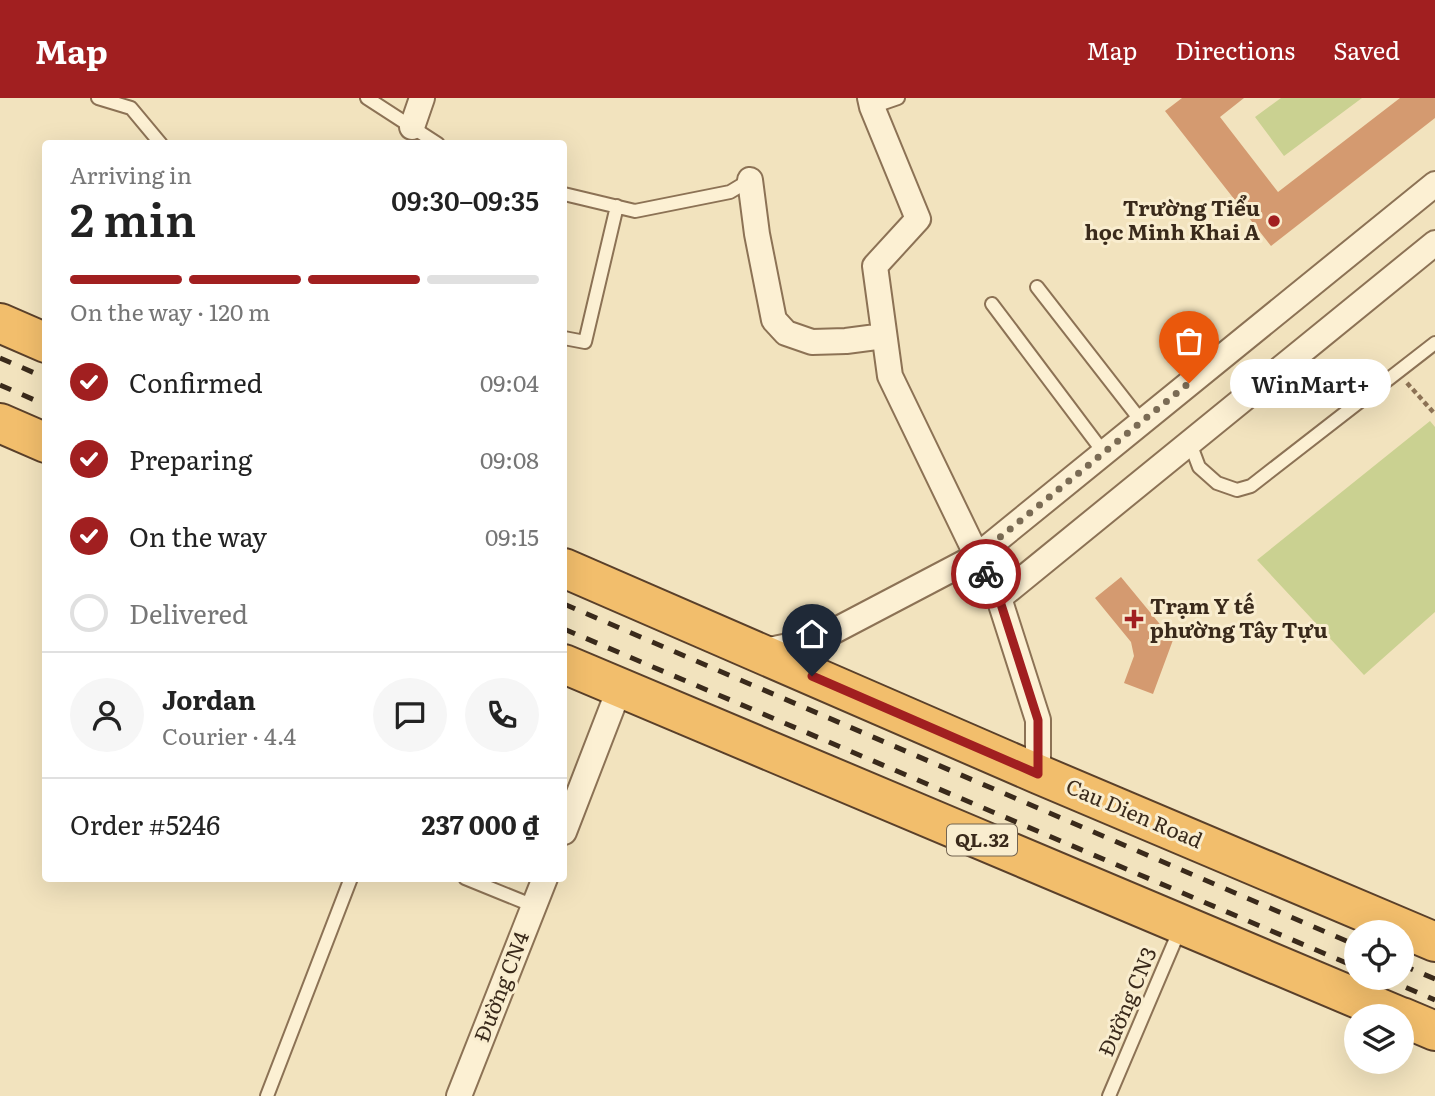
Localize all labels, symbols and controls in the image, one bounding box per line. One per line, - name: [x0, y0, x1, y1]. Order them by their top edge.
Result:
- text: Map: [35, 25, 108, 74]
- text: Map: [1086, 32, 1137, 67]
- text: Directions: [1175, 32, 1295, 67]
- text: Saved: [1333, 32, 1400, 67]
- text: Arriving in: [70, 157, 192, 191]
- text: 09:30–09:35: [391, 180, 539, 219]
- text: 2 min: [70, 183, 196, 251]
- place label: Trường Tiểu học Minh Khai A: [1084, 191, 1260, 246]
- marker: Trường Tiểu học Minh Khai A: [1266, 213, 1282, 229]
- text: On the way · 120 m: [70, 294, 270, 328]
- pin: [1159, 311, 1219, 383]
- icon: bag: [1170, 322, 1208, 360]
- callout: WinMart+: [1231, 358, 1392, 408]
- text: Confirmed: [129, 362, 263, 401]
- icon: check: [70, 363, 108, 401]
- text: 09:04: [480, 365, 539, 399]
- text: WinMart+: [1251, 366, 1370, 400]
- text: Preparing: [129, 439, 252, 478]
- icon: check: [70, 440, 108, 478]
- text: 09:08: [480, 442, 539, 476]
- text: On the way: [129, 516, 267, 555]
- icon: check: [70, 517, 108, 555]
- text: 09:15: [485, 519, 539, 553]
- courier: [951, 539, 1021, 609]
- icon: bike: [967, 555, 1005, 593]
- place label: Trạm Y tế phường Tây Tựu: [1150, 589, 1328, 644]
- text: Delivered: [129, 593, 248, 632]
- pin: [782, 604, 842, 676]
- marker: Trạm Y tế phường Tây Tựu: [1124, 609, 1144, 629]
- icon: home: [793, 615, 831, 653]
- button: person: [70, 678, 144, 752]
- button: chat: [373, 678, 447, 752]
- button: phone: [465, 678, 539, 752]
- text: Jordan: [162, 679, 256, 718]
- text: Courier · 4.4: [162, 718, 296, 752]
- street label: Cau Dien Road: [1062, 769, 1208, 854]
- text: Order #5246: [70, 804, 220, 843]
- text: 237 000 ₫: [421, 804, 539, 843]
- road number: QL.32: [947, 824, 1017, 856]
- map controls: [1344, 920, 1414, 1074]
- button: locate: [1344, 920, 1414, 990]
- street label: Đường CN4: [464, 926, 535, 1046]
- street label: Đường CN3: [1089, 942, 1163, 1060]
- button: layers: [1344, 1004, 1414, 1074]

